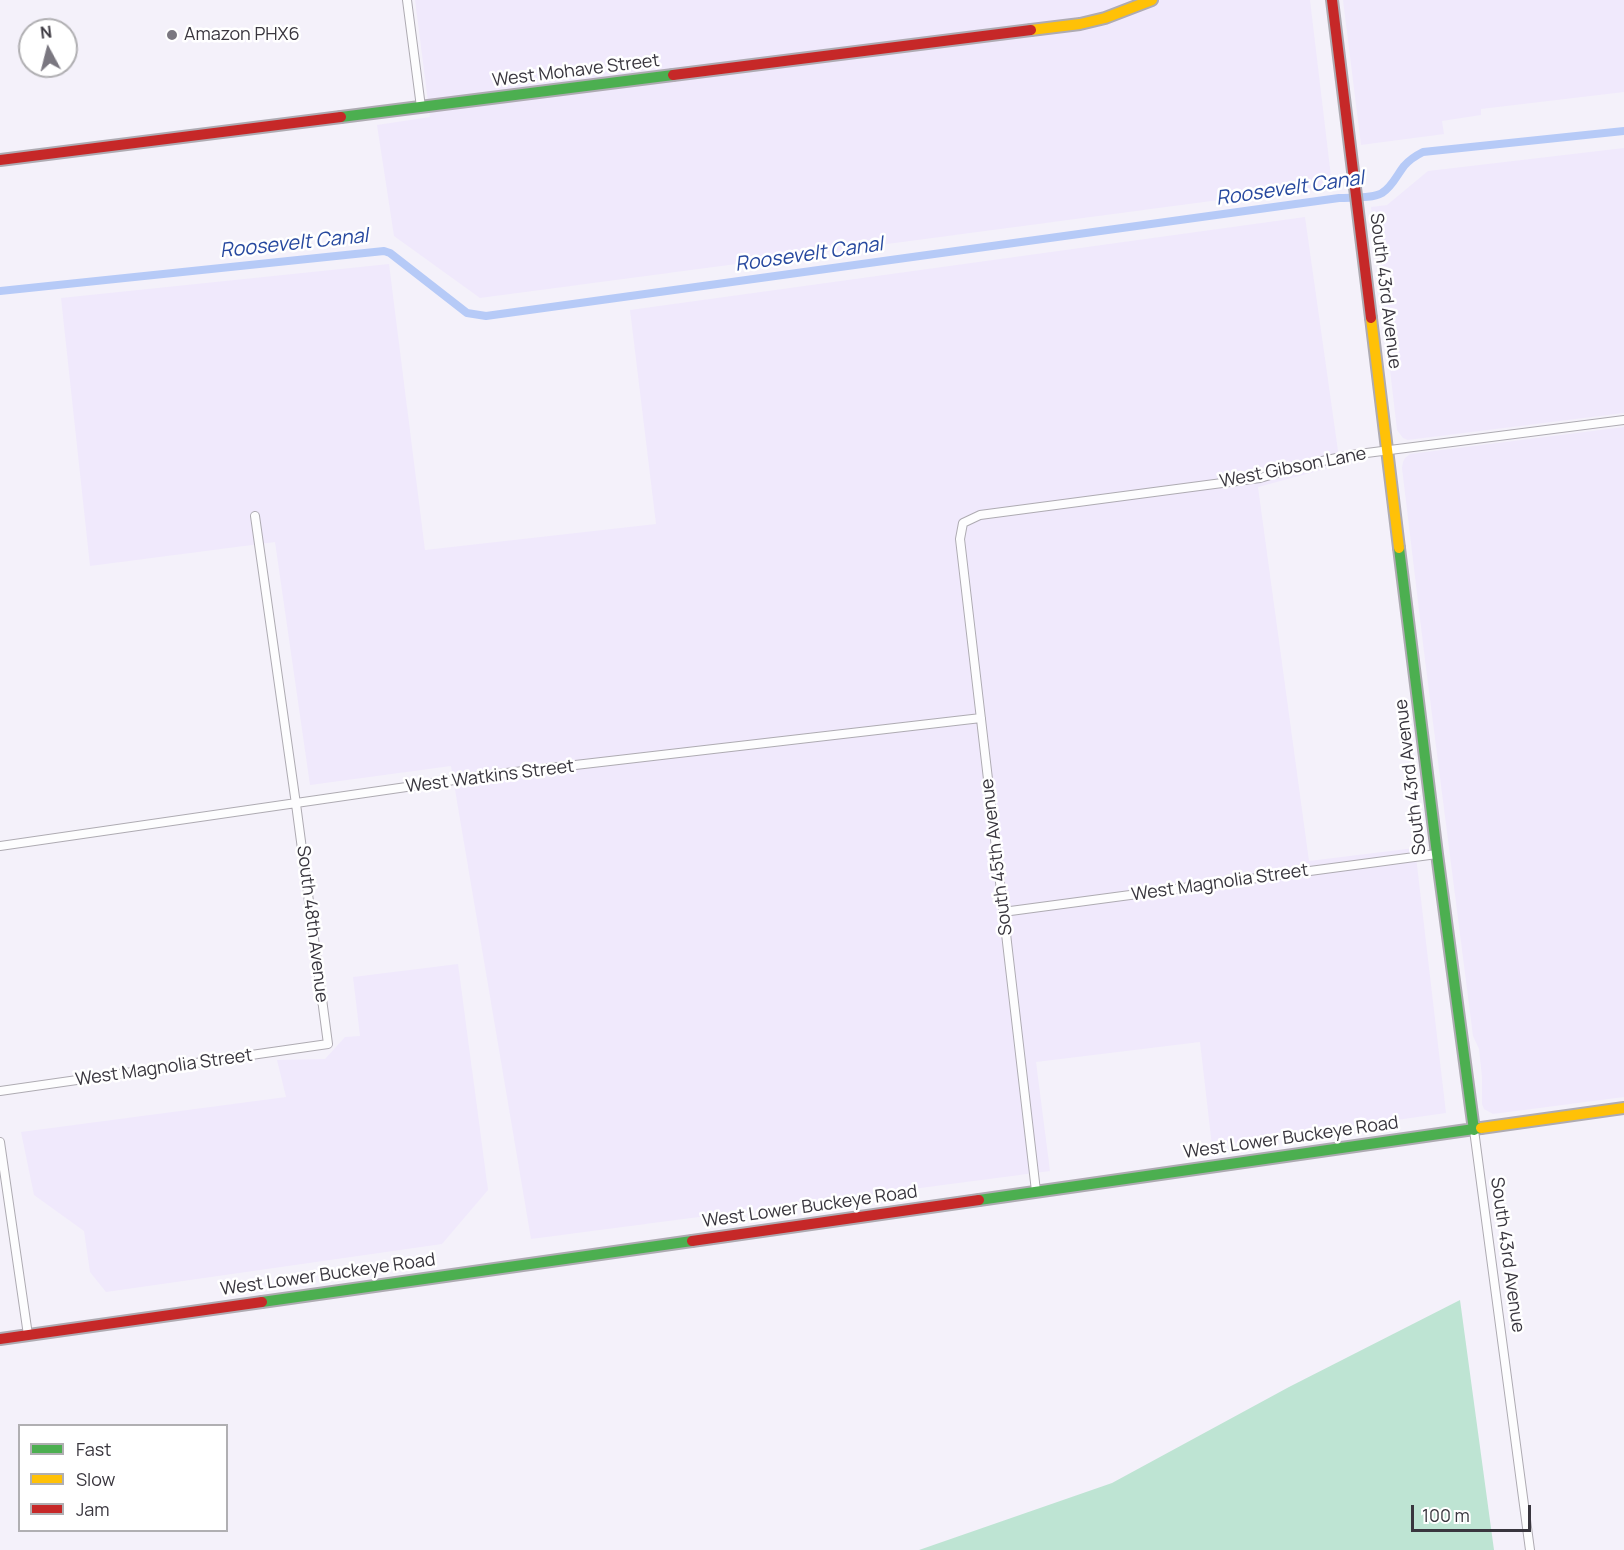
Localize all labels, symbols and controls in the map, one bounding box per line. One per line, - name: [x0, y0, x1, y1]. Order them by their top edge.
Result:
- north arrow: [18, 18, 78, 78]
- text: N: [39, 21, 53, 44]
- place label: Amazon PHX6: [184, 24, 300, 46]
- marker: Amazon PHX6: [165, 28, 179, 42]
- street label: West Mohave Street: [491, 50, 661, 92]
- water label: Roosevelt Canal: [1214, 167, 1366, 211]
- street label: South 43rd Avenue: [1365, 212, 1405, 370]
- water label: Roosevelt Canal: [219, 224, 369, 264]
- water label: Roosevelt Canal: [733, 233, 885, 277]
- street label: West Gibson Lane: [1218, 443, 1368, 493]
- street label: South 43rd Avenue: [1391, 698, 1431, 856]
- street label: West Watkins Street: [405, 756, 575, 798]
- street label: South 45th Avenue: [977, 777, 1017, 937]
- street label: South 48th Avenue: [292, 844, 332, 1004]
- street label: West Magnolia Street: [1130, 860, 1310, 906]
- street label: West Magnolia Street: [74, 1045, 254, 1091]
- street label: West Lower Buckeye Road: [1182, 1112, 1400, 1164]
- street label: South 43rd Avenue: [1485, 1176, 1529, 1334]
- street label: West Lower Buckeye Road: [701, 1181, 919, 1233]
- street label: West Lower Buckeye Road: [219, 1249, 437, 1301]
- legend: [18, 1424, 228, 1532]
- text: Fast: [76, 1437, 111, 1461]
- text: Slow: [76, 1467, 115, 1491]
- scale bar: [1414, 1493, 1534, 1531]
- text: Jam: [76, 1497, 110, 1521]
- text: 100 m: [1422, 1503, 1470, 1527]

